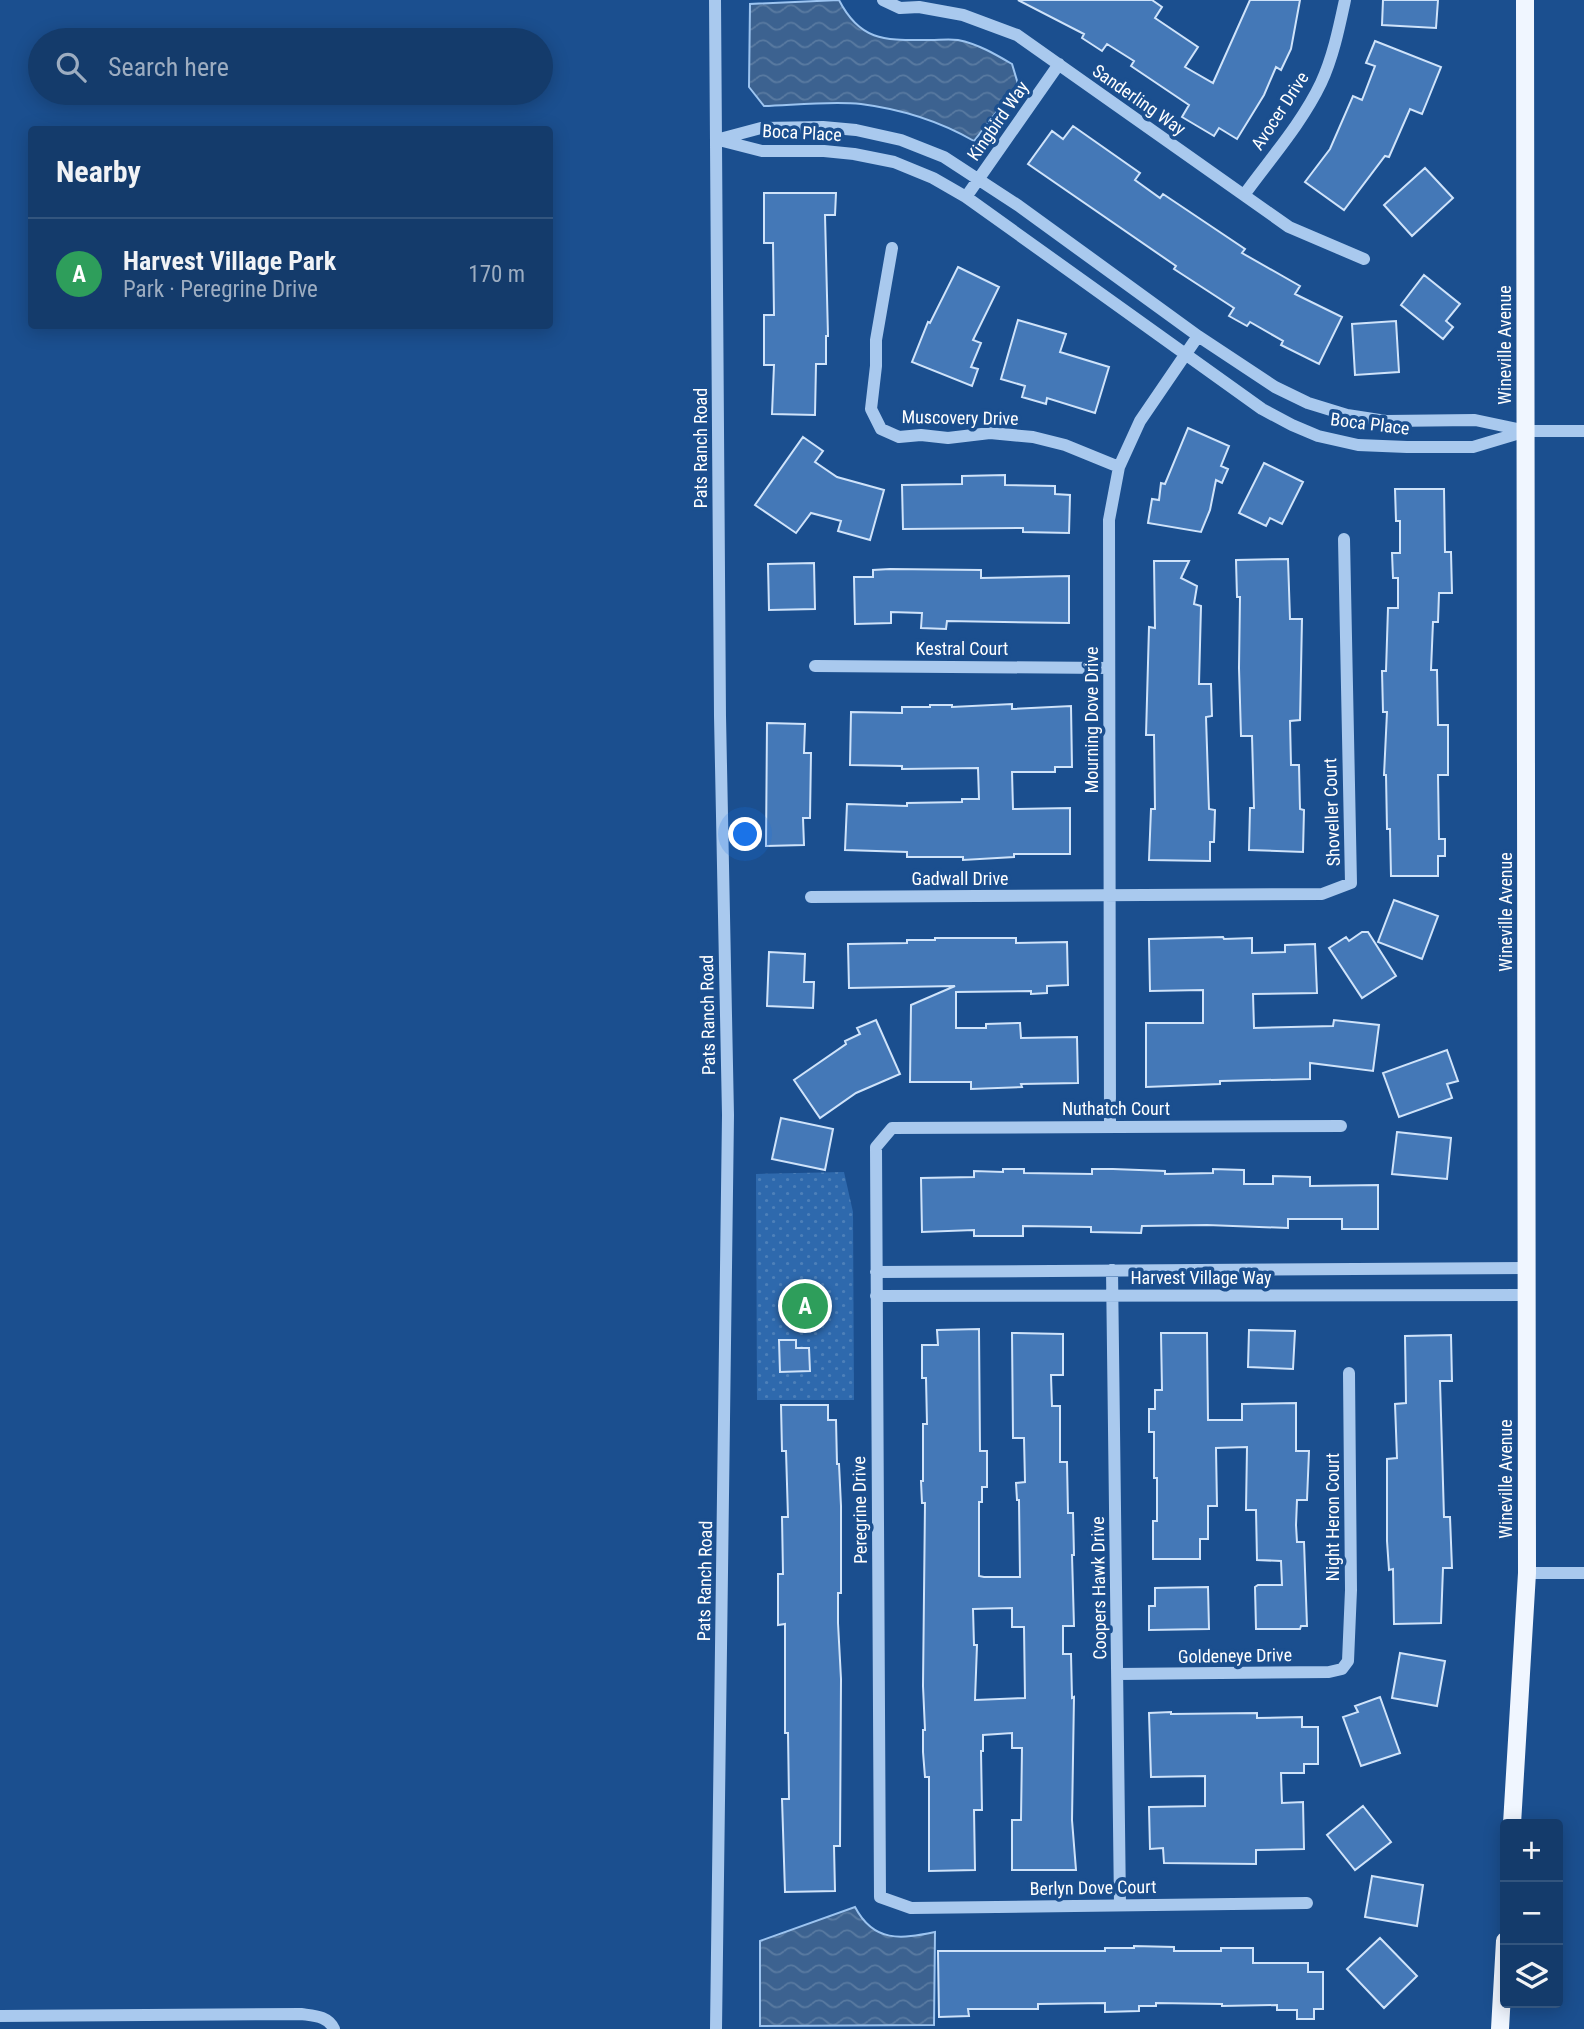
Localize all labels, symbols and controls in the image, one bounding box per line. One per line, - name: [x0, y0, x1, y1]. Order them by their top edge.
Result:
- search box: [28, 28, 553, 105]
- icon: search: [52, 48, 90, 86]
- text: Search here: [108, 52, 229, 82]
- street label: Sanderling Way: [1089, 60, 1190, 140]
- street label: Avocer Drive: [1247, 68, 1313, 154]
- street label: Kingbird Way: [963, 76, 1033, 165]
- street label: Boca Place: [762, 120, 842, 145]
- text: Nearby: [56, 154, 141, 189]
- text: Harvest Village Park: [123, 246, 336, 276]
- text: A: [72, 261, 86, 288]
- text: 170 m: [468, 261, 525, 288]
- text: Park · Peregrine Drive: [123, 276, 318, 303]
- street label: Wineville Avenue: [1494, 285, 1515, 405]
- street label: Pats Ranch Road: [690, 388, 711, 508]
- street label: Muscovery Drive: [901, 406, 1019, 429]
- street label: Boca Place: [1329, 408, 1411, 439]
- street label: Kestral Court: [916, 638, 1008, 659]
- street label: Mourning Dove Drive: [1081, 647, 1102, 793]
- street label: Shoveller Court: [1319, 757, 1344, 867]
- your location: [728, 817, 762, 851]
- street label: Wineville Avenue: [1495, 852, 1516, 972]
- street label: Gadwall Drive: [912, 868, 1008, 889]
- street label: Pats Ranch Road: [696, 955, 719, 1075]
- street label: Nuthatch Court: [1062, 1098, 1170, 1119]
- street label: Harvest Village Way: [1130, 1267, 1272, 1288]
- pin: A: [782, 1280, 828, 1332]
- street label: Wineville Avenue: [1495, 1419, 1516, 1539]
- street label: Night Heron Court: [1322, 1453, 1343, 1581]
- street label: Peregrine Drive: [848, 1456, 871, 1564]
- street label: Coopers Hawk Drive: [1087, 1516, 1110, 1660]
- street label: Pats Ranch Road: [693, 1521, 716, 1641]
- street label: Goldeneye Drive: [1178, 1644, 1292, 1667]
- map controls: [1500, 1819, 1563, 2008]
- button: +: [1500, 1819, 1563, 1882]
- street label: Berlyn Dove Court: [1029, 1876, 1157, 1899]
- button: −: [1500, 1882, 1563, 1945]
- button: layers: [1500, 1945, 1563, 2008]

